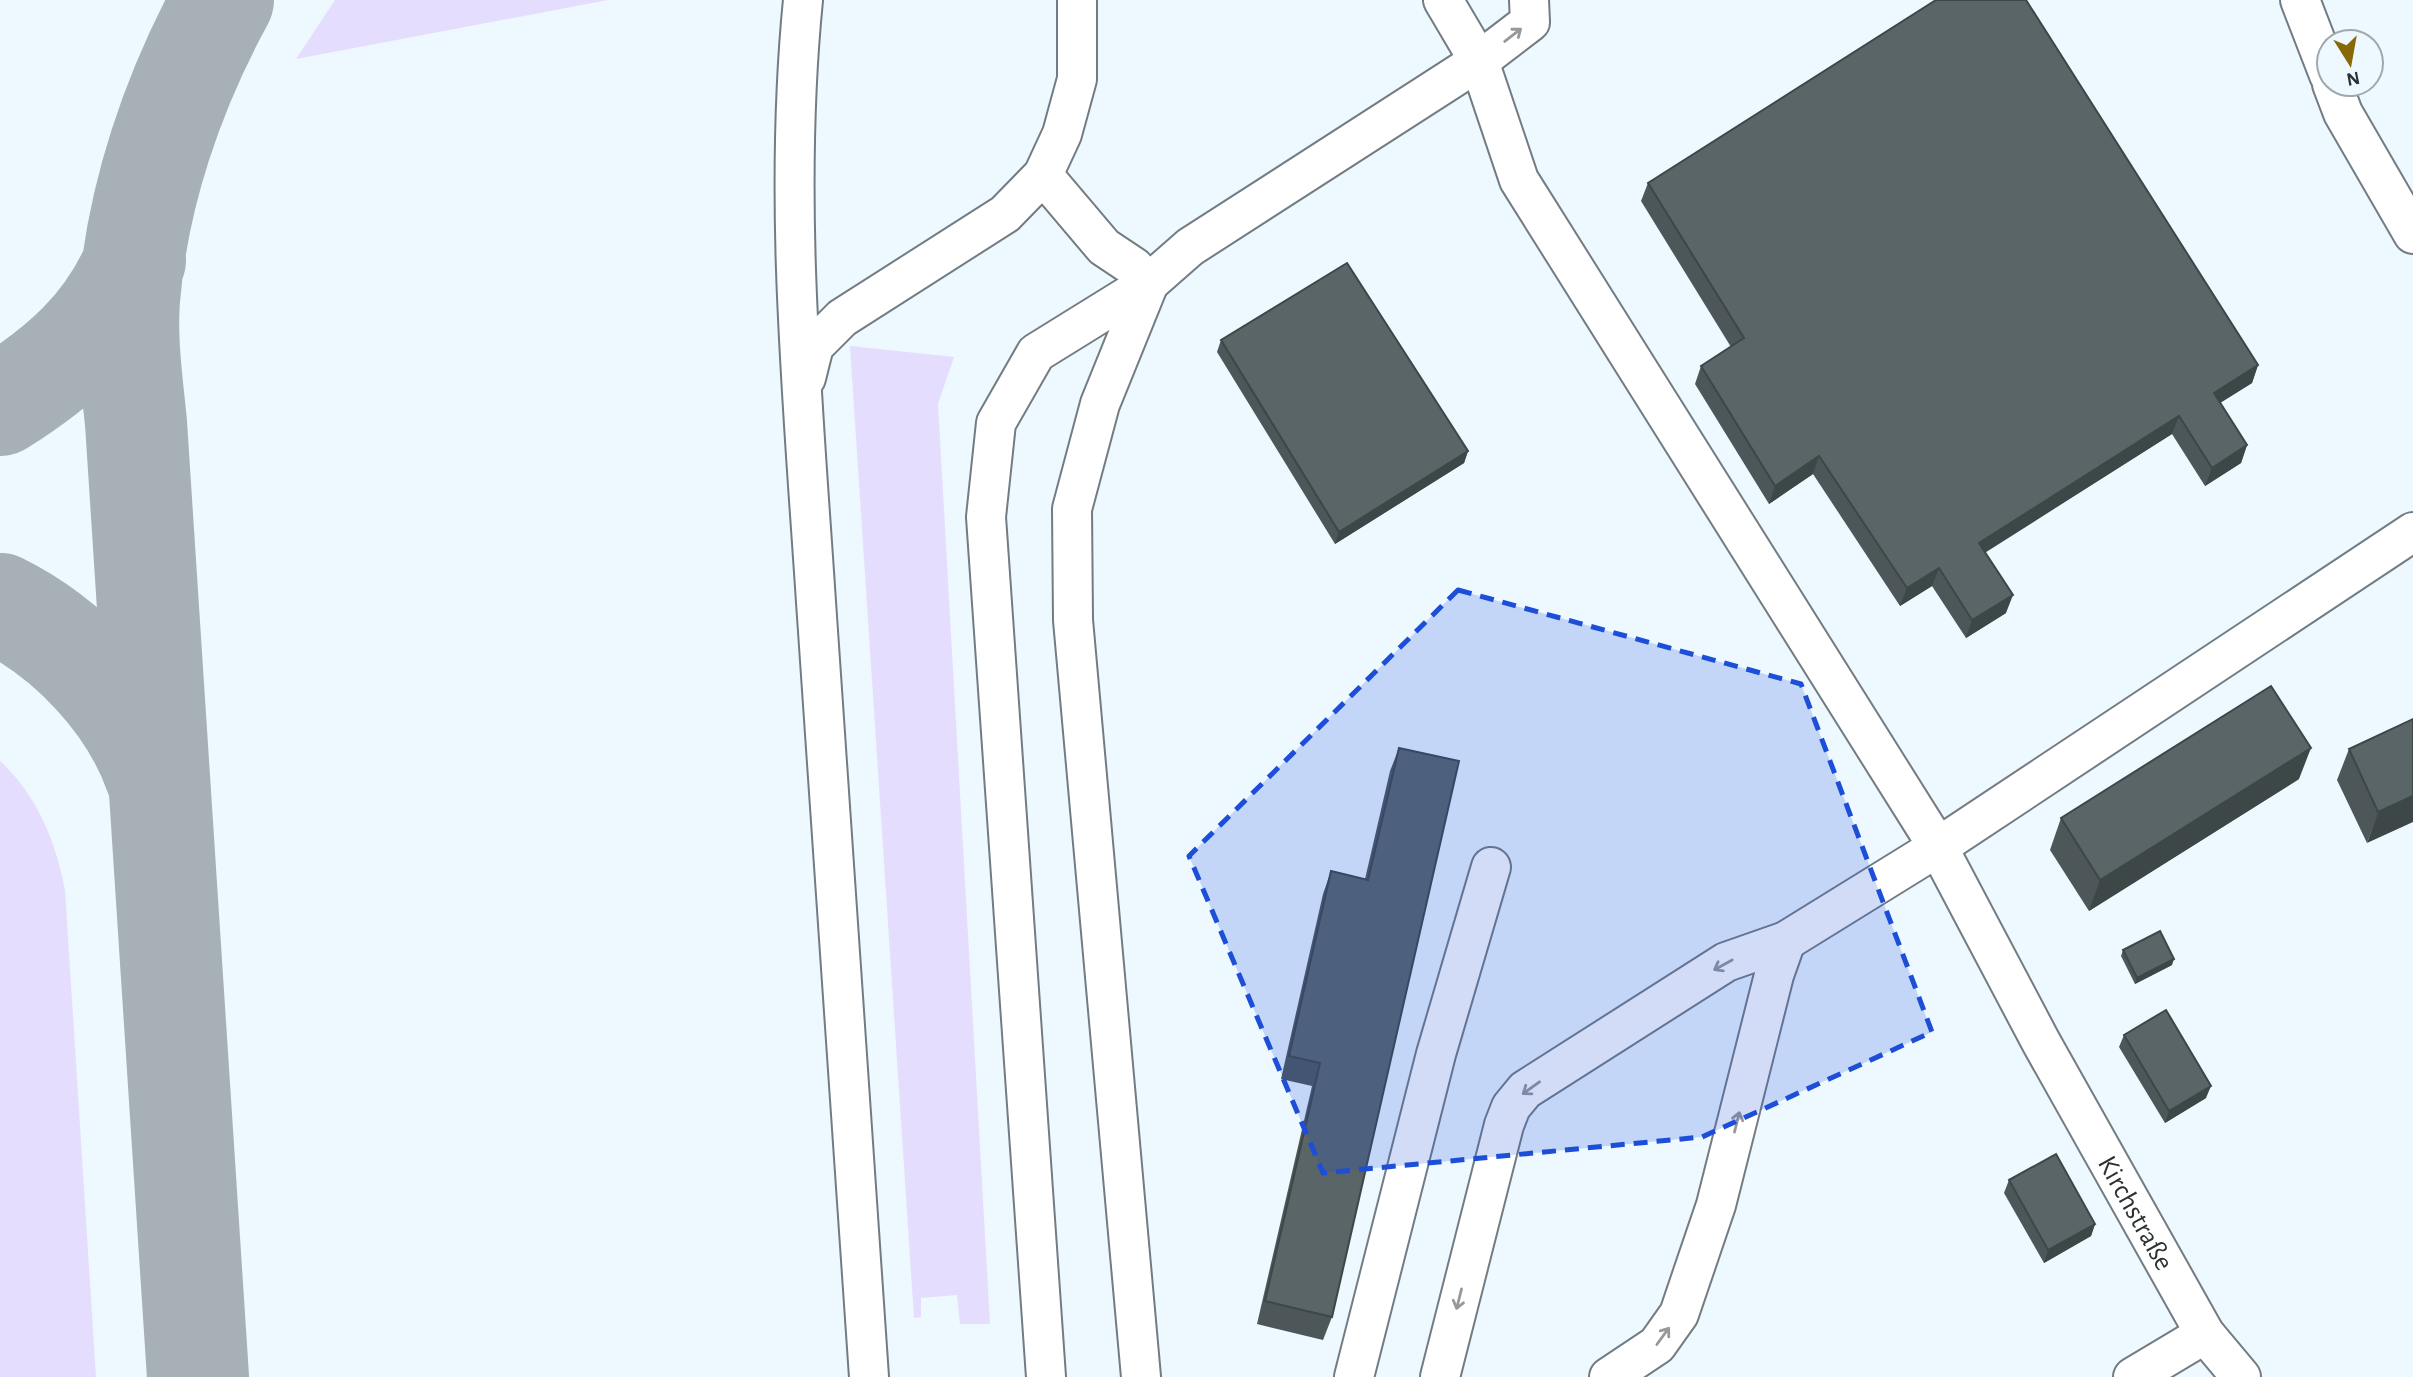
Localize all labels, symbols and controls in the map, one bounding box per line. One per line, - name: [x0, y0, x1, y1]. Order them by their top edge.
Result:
- one-way arrow: [1503, 27, 1522, 42]
- north arrow: [2315, 28, 2385, 98]
- text: N: [2345, 68, 2361, 89]
- one-way arrow: [1713, 958, 1733, 972]
- one-way arrow: [1522, 1080, 1541, 1095]
- one-way arrow: [1731, 1112, 1744, 1134]
- street label: Kirchstraße: [2092, 1152, 2178, 1275]
- one-way arrow: [1452, 1287, 1465, 1310]
- one-way arrow: [1656, 1327, 1670, 1346]

